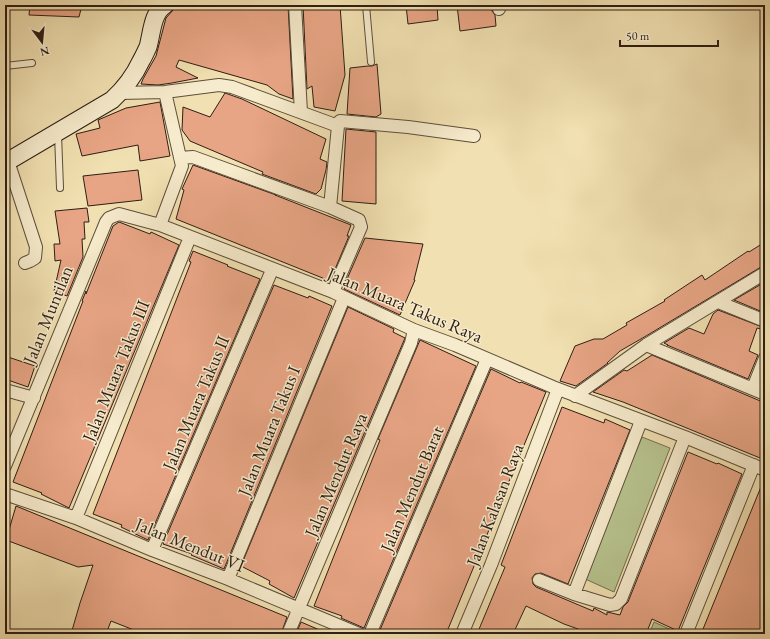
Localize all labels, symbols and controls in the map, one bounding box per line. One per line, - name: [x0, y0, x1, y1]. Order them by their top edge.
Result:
- north arrow: [22, 22, 62, 62]
- scale bar: [620, 22, 718, 48]
- text: 50 m: [626, 28, 650, 44]
- text: N: [38, 44, 51, 60]
- street label: Jalan Muara Takus Raya: [322, 261, 487, 348]
- street label: Jalan Muntilan: [17, 262, 78, 369]
- street label: Jalan Muara Takus III: [76, 297, 154, 447]
- street label: Jalan Muara Takus II: [156, 332, 234, 476]
- street label: Jalan Muara Takus I: [231, 362, 305, 501]
- street label: Jalan Mendut Raya: [298, 408, 372, 542]
- street label: Jalan Mendut Barat: [374, 422, 449, 557]
- street label: Jalan Kalasan Raya: [460, 439, 529, 571]
- street label: Jalan Mendut VI: [130, 511, 248, 577]

